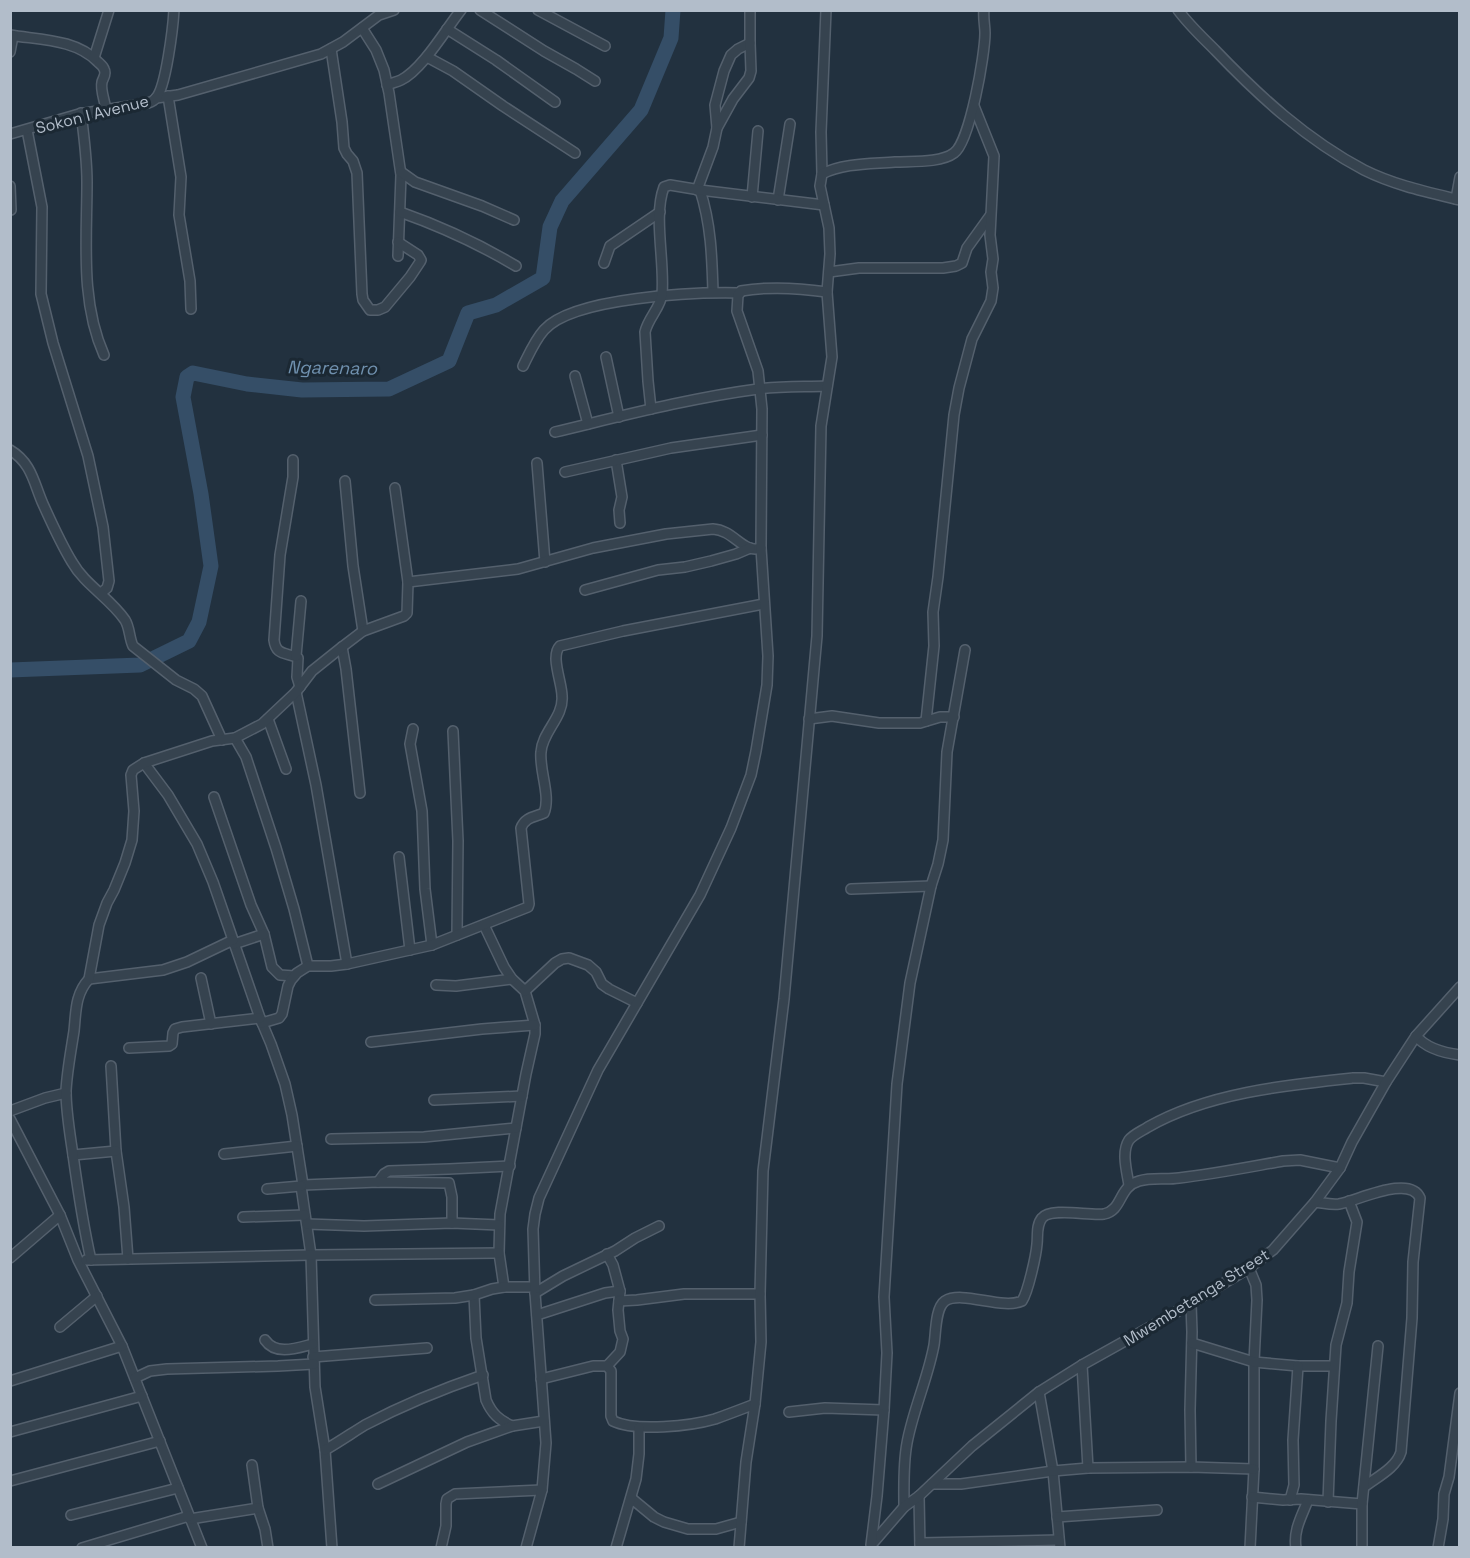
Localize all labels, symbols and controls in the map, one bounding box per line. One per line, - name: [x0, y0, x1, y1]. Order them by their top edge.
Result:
- street label: Sokon I Avenue: [33, 90, 151, 139]
- water label: Ngarenaro: [287, 355, 378, 380]
- street label: Mwembetanga Street: [1119, 1244, 1273, 1351]

